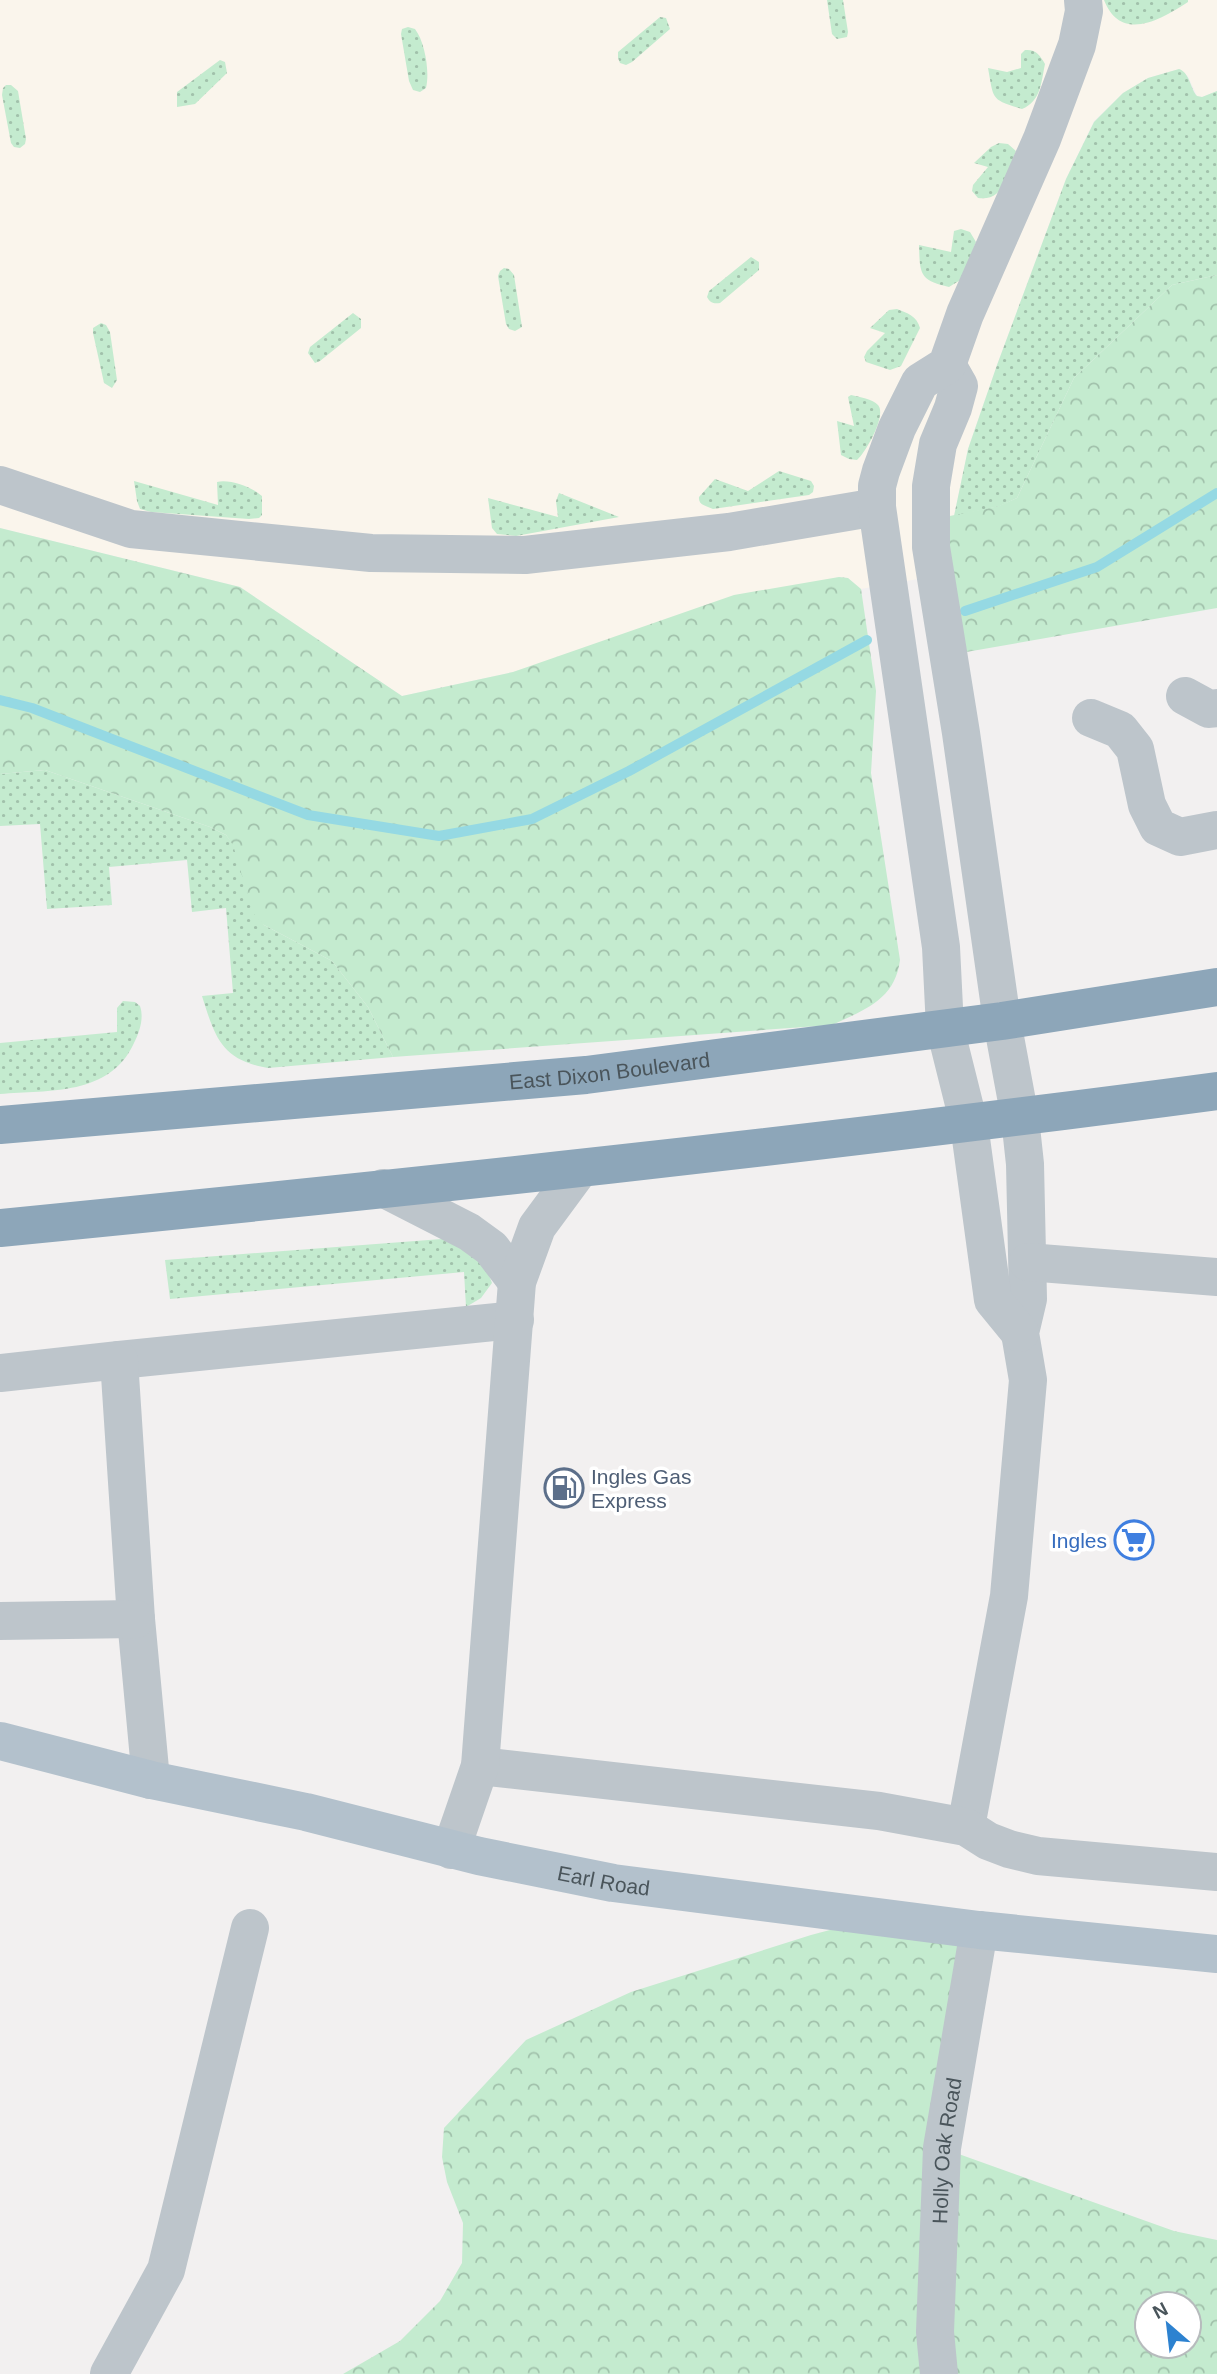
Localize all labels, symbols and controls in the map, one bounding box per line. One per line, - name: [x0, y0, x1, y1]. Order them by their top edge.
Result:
- street label: East Dixon Boulevard: [508, 1048, 711, 1093]
- place label: Ingles Gas Express: [591, 1465, 691, 1512]
- fuel station icon: Ingles Gas Express: [543, 1467, 585, 1509]
- supermarket icon: Ingles: [1113, 1519, 1155, 1561]
- place label: Ingles: [1051, 1529, 1107, 1552]
- street label: Earl Road: [556, 1861, 651, 1899]
- street label: Holly Oak Road: [928, 2076, 965, 2224]
- north arrow: [1133, 2290, 1203, 2360]
- text: N: [1149, 2298, 1171, 2323]

